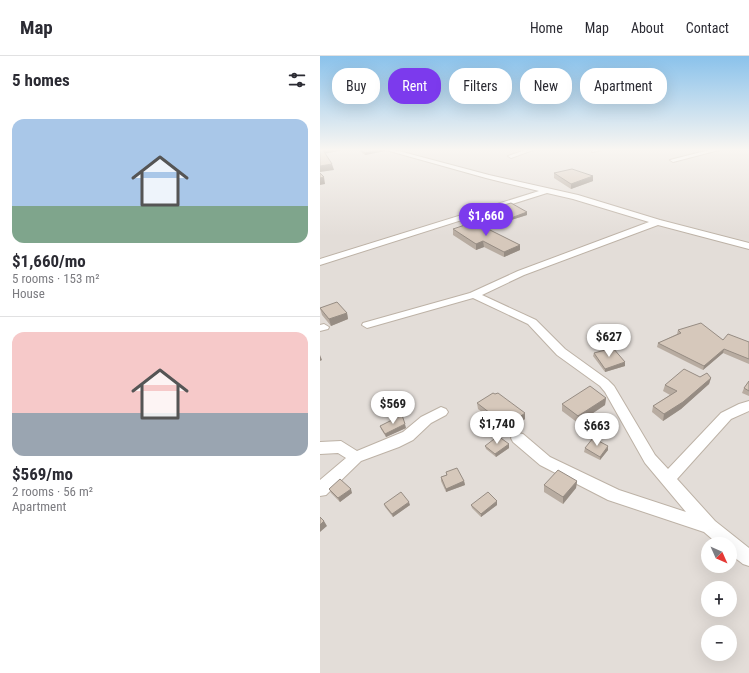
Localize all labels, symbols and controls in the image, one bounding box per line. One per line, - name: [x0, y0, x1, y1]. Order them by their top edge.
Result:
- text: Map: [20, 16, 53, 39]
- text: Home: [530, 20, 563, 36]
- text: Map: [585, 20, 609, 36]
- text: About: [631, 20, 664, 36]
- text: Contact: [686, 20, 729, 36]
- chip: Buy: [332, 68, 380, 104]
- chip: Rent: [388, 68, 441, 104]
- chip: Filters: [449, 68, 512, 104]
- chip: New: [520, 68, 572, 104]
- chip: Apartment: [580, 68, 667, 104]
- icon: filters: [286, 69, 308, 91]
- text: 5 homes: [12, 70, 70, 90]
- icon: home: [124, 145, 196, 217]
- pin: $1,660: [453, 203, 519, 237]
- text: $1,660: [468, 208, 504, 223]
- text: $1,660/mo: [12, 251, 86, 271]
- text: 5 rooms · 153 m²: [12, 271, 99, 286]
- text: House: [12, 286, 45, 301]
- pin: $627: [585, 324, 633, 358]
- text: $627: [596, 329, 622, 344]
- icon: home: [124, 358, 196, 430]
- pin: $569: [369, 391, 417, 425]
- text: $569: [380, 396, 406, 411]
- pin: $1,740: [464, 411, 530, 445]
- pin: $663: [573, 413, 621, 447]
- text: $1,740: [479, 416, 515, 431]
- text: $663: [584, 418, 610, 433]
- text: $569/mo: [12, 464, 73, 484]
- text: 2 rooms · 56 m²: [12, 484, 93, 499]
- text: Apartment: [12, 499, 66, 514]
- north arrow: [701, 537, 737, 573]
- map controls: [701, 537, 737, 661]
- button: +: [701, 581, 737, 617]
- button: −: [701, 625, 737, 661]

